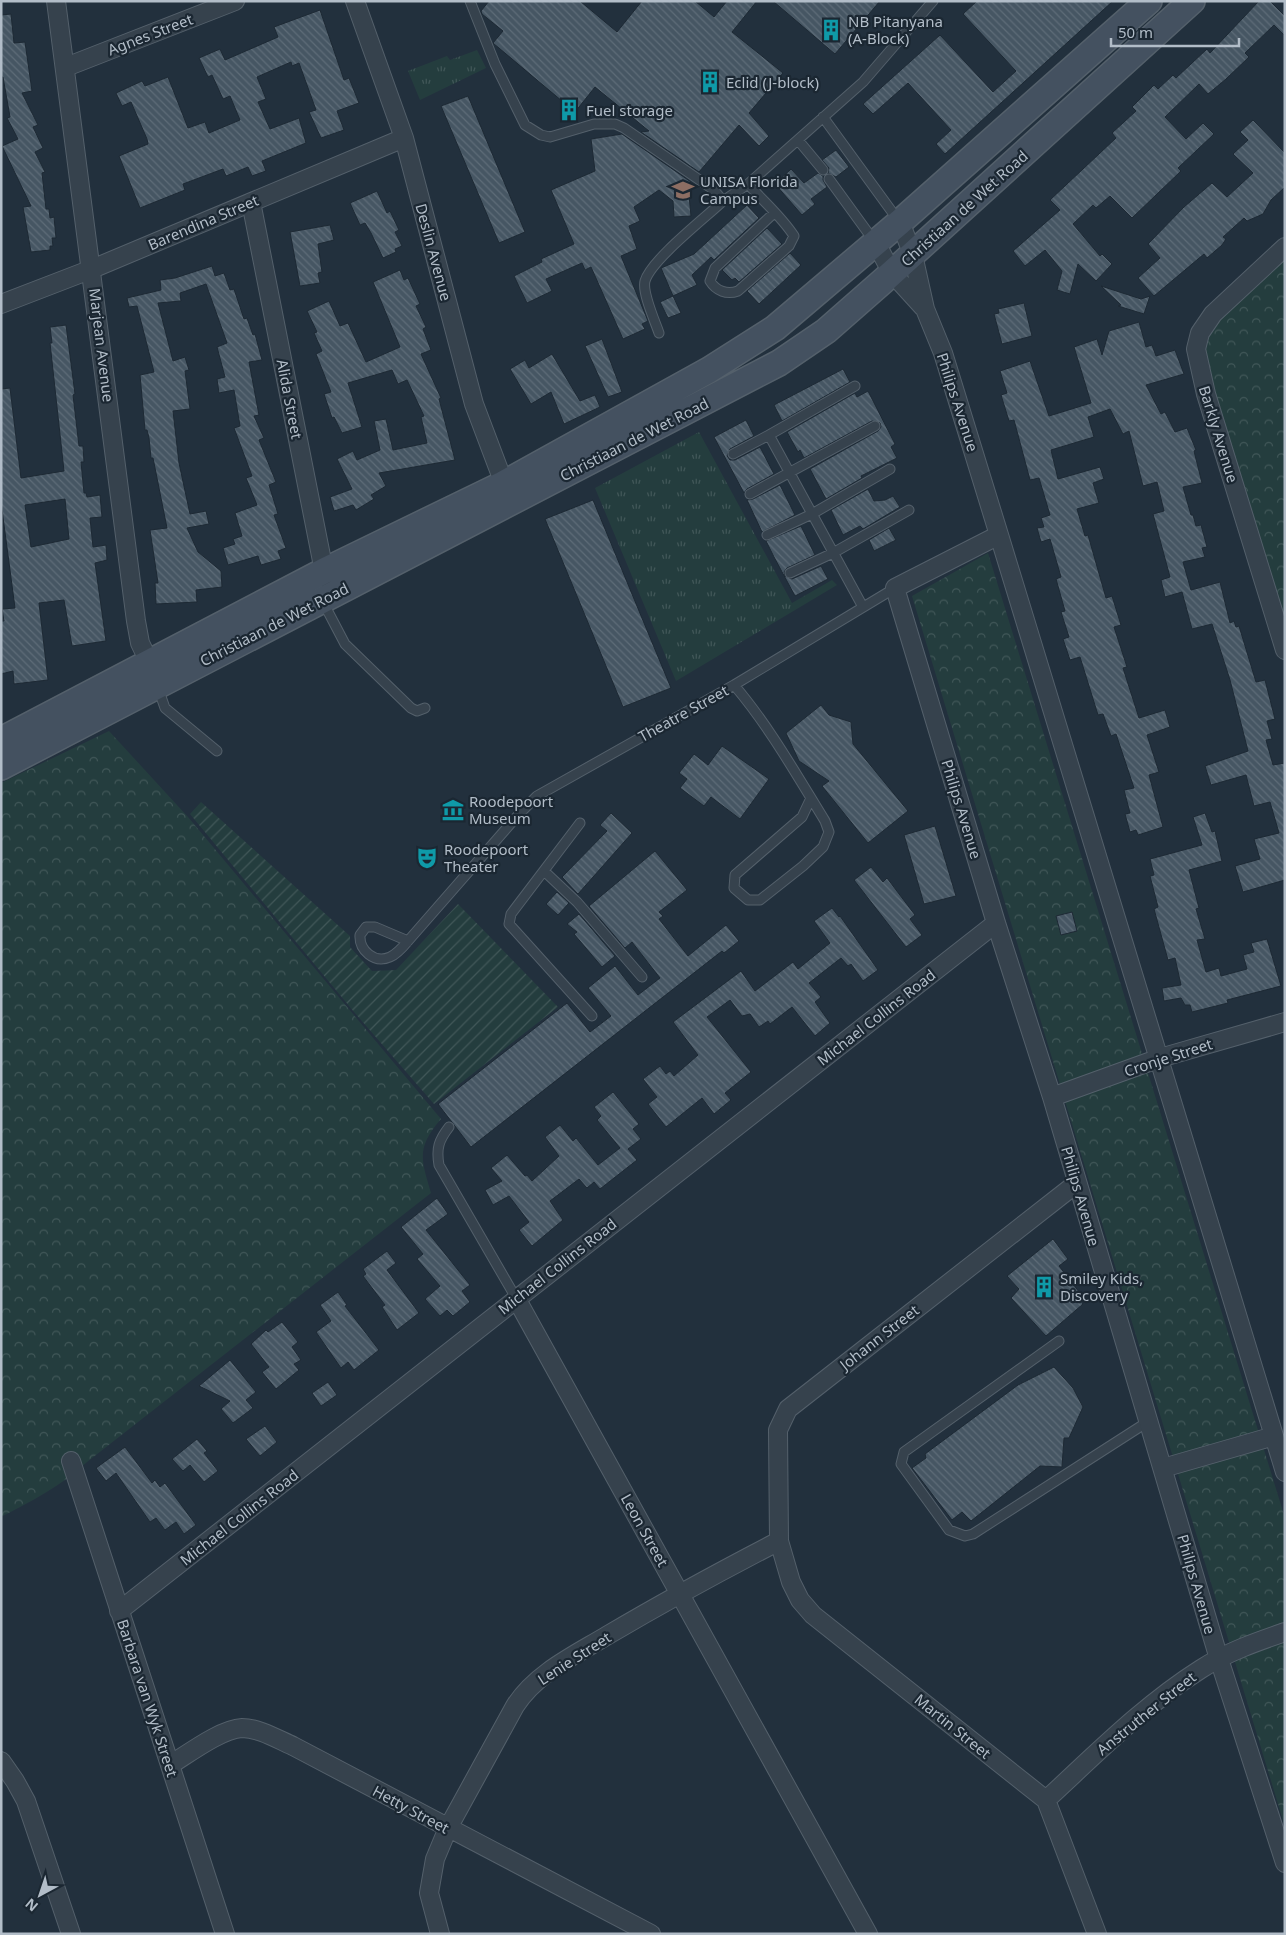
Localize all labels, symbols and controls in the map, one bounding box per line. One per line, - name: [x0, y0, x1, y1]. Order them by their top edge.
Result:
- street label: Agnes Street: [105, 8, 196, 59]
- place label: NB Pitanyana (A-Block): [848, 11, 943, 48]
- scale bar: [1111, 15, 1238, 47]
- building icon: NB Pitanyana (A-Block): [818, 17, 844, 43]
- text: 50 m: [1118, 22, 1153, 42]
- building icon: Eclid (J-block): [697, 69, 723, 95]
- place label: Eclid (J-block): [726, 72, 819, 92]
- building icon: Fuel storage: [556, 97, 582, 123]
- place label: Fuel storage: [586, 100, 673, 120]
- street label: Christiaan de Wet Road: [896, 146, 1032, 270]
- place label: UNISA Florida Campus: [700, 171, 798, 208]
- school or university icon: UNISA Florida Campus: [670, 177, 696, 203]
- street label: Barendina Street: [145, 189, 262, 254]
- street label: Deslin Avenue: [411, 201, 457, 303]
- street label: Marjean Avenue: [85, 287, 119, 403]
- street label: Philips Avenue: [933, 350, 983, 454]
- street label: Alida Street: [272, 357, 308, 441]
- street label: Barkly Avenue: [1195, 383, 1243, 485]
- street label: Christiaan de Wet Road: [556, 393, 712, 485]
- street label: Christiaan de Wet Road: [196, 578, 352, 670]
- street label: Theatre Street: [634, 680, 732, 746]
- street label: Philips Avenue: [937, 757, 987, 861]
- place label: Roodepoort Museum: [469, 791, 554, 828]
- museum icon: Roodepoort Museum: [440, 797, 466, 823]
- place label: Roodepoort Theater: [444, 839, 529, 876]
- theatre icon: Roodepoort Theater: [414, 845, 440, 871]
- street label: Michael Collins Road: [813, 964, 939, 1070]
- street label: Cronje Street: [1121, 1033, 1215, 1081]
- street label: Philips Avenue: [1057, 1144, 1105, 1248]
- street label: Michael Collins Road: [494, 1213, 620, 1319]
- place label: Smiley Kids, Discovery: [1060, 1268, 1143, 1305]
- building icon: Smiley Kids, Discovery: [1031, 1274, 1057, 1300]
- street label: Johann Street: [834, 1299, 923, 1375]
- street label: Michael Collins Road: [176, 1464, 302, 1570]
- street label: Leon Street: [617, 1490, 674, 1571]
- street label: Philips Avenue: [1173, 1532, 1221, 1636]
- street label: Barbara van Wyk Street: [113, 1617, 183, 1780]
- street label: Lenie Street: [533, 1627, 615, 1689]
- street label: Anstruther Street: [1092, 1666, 1200, 1759]
- street label: Martin Street: [911, 1689, 996, 1763]
- street label: Hetty Street: [369, 1780, 453, 1838]
- north arrow: [15, 1870, 65, 1920]
- text: N: [21, 1894, 42, 1916]

